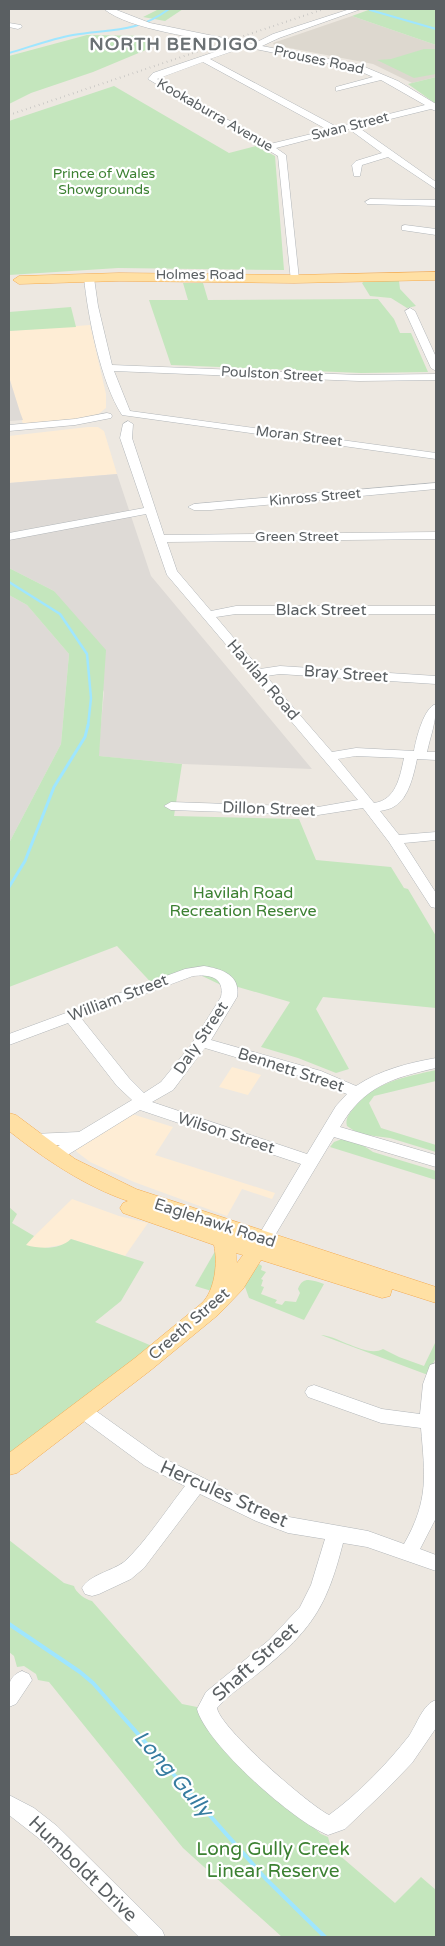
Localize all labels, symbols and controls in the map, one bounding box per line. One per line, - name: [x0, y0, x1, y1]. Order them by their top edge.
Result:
- district label: NORTH BENDIGO: [89, 33, 259, 55]
- street label: Prouses Road: [272, 42, 366, 78]
- street label: Kookaburra Avenue: [154, 75, 276, 155]
- street label: Swan Street: [310, 108, 391, 144]
- park label: Prince of Wales Showgrounds: [53, 165, 156, 198]
- street label: Holmes Road: [156, 266, 244, 283]
- street label: Poulston Street: [220, 363, 324, 385]
- street label: Moran Street: [255, 422, 344, 450]
- street label: Kinross Street: [268, 484, 362, 509]
- street label: Green Street: [255, 528, 340, 545]
- street label: Black Street: [275, 600, 367, 620]
- street label: Havilah Road: [222, 636, 304, 724]
- street label: Bray Street: [303, 661, 389, 687]
- street label: Dillon Street: [222, 797, 316, 821]
- park label: Havilah Road Recreation Reserve: [169, 883, 317, 921]
- street label: William Street: [65, 970, 171, 1026]
- street label: Daly Street: [169, 998, 233, 1078]
- street label: Bennett Street: [235, 1043, 347, 1097]
- street label: Wilson Street: [175, 1108, 277, 1158]
- street label: Eaglehawk Road: [152, 1194, 278, 1252]
- street label: Creeth Street: [144, 1283, 234, 1365]
- street label: Hercules Street: [157, 1456, 291, 1532]
- street label: Shaft Street: [208, 1618, 302, 1706]
- water label: Long Gully: [129, 1725, 219, 1825]
- street label: Humboldt Drive: [24, 1812, 142, 1926]
- park label: Long Gully Creek Linear Reserve: [196, 1838, 350, 1882]

